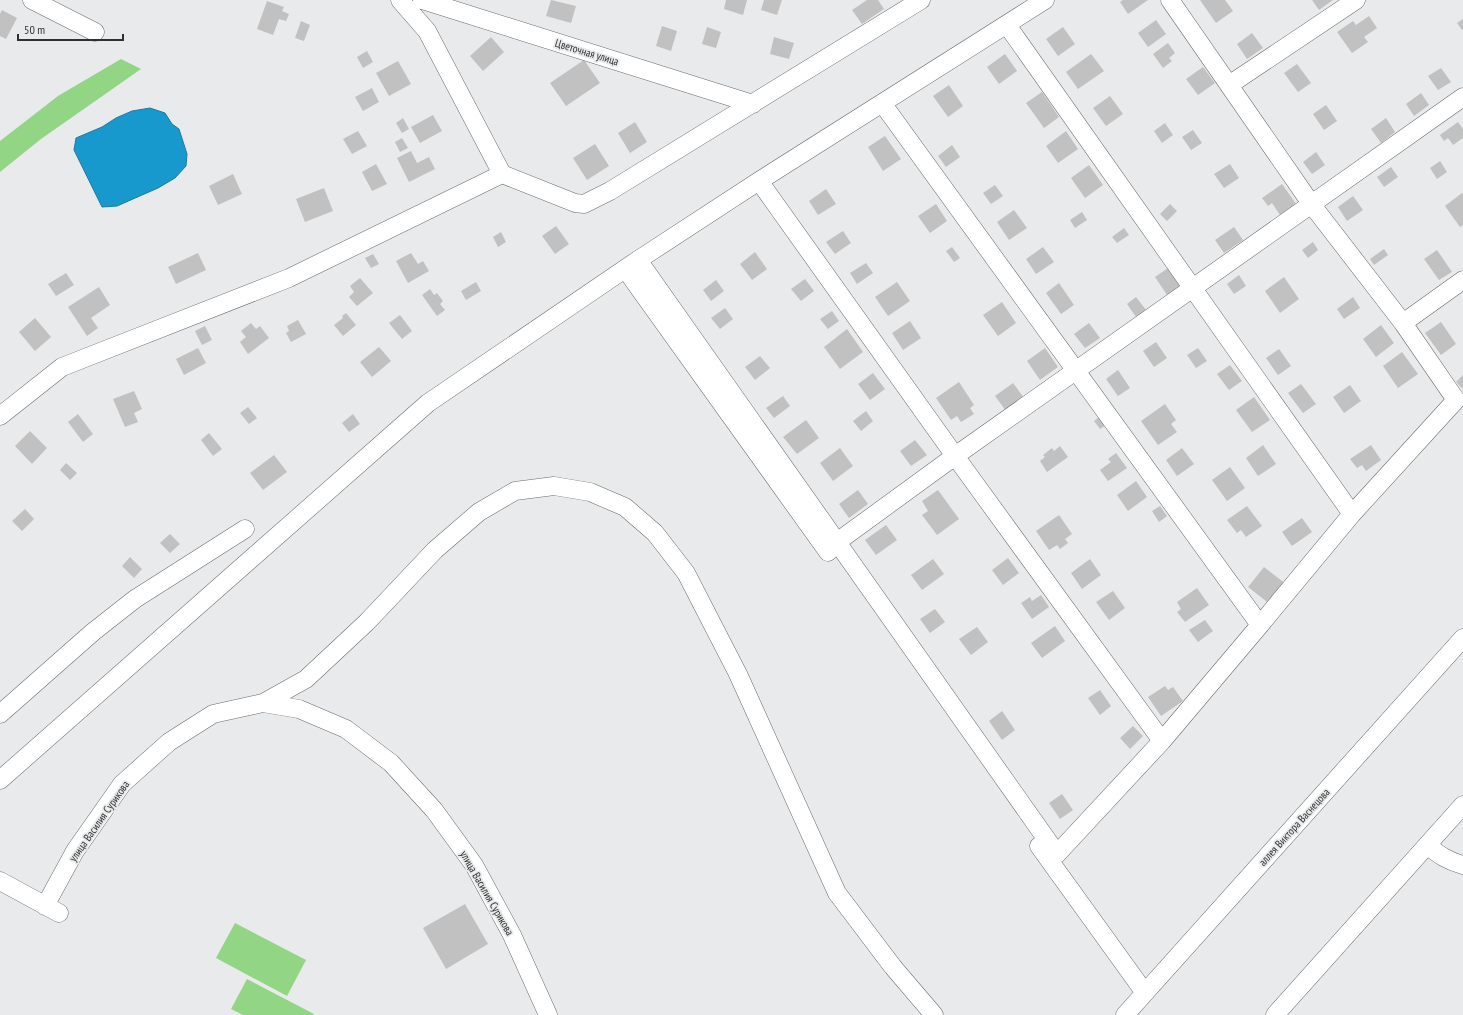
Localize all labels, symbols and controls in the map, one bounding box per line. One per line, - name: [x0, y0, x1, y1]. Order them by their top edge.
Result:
- scale bar: [18, 16, 123, 42]
- text: 50 m: [24, 22, 45, 37]
- street label: Цветочная улица: [553, 36, 621, 68]
- street label: улица Василия Сурикова: [66, 778, 132, 864]
- street label: аллея Виктора Васнецова: [1255, 785, 1333, 869]
- street label: улица Василия Сурикова: [457, 848, 517, 938]

